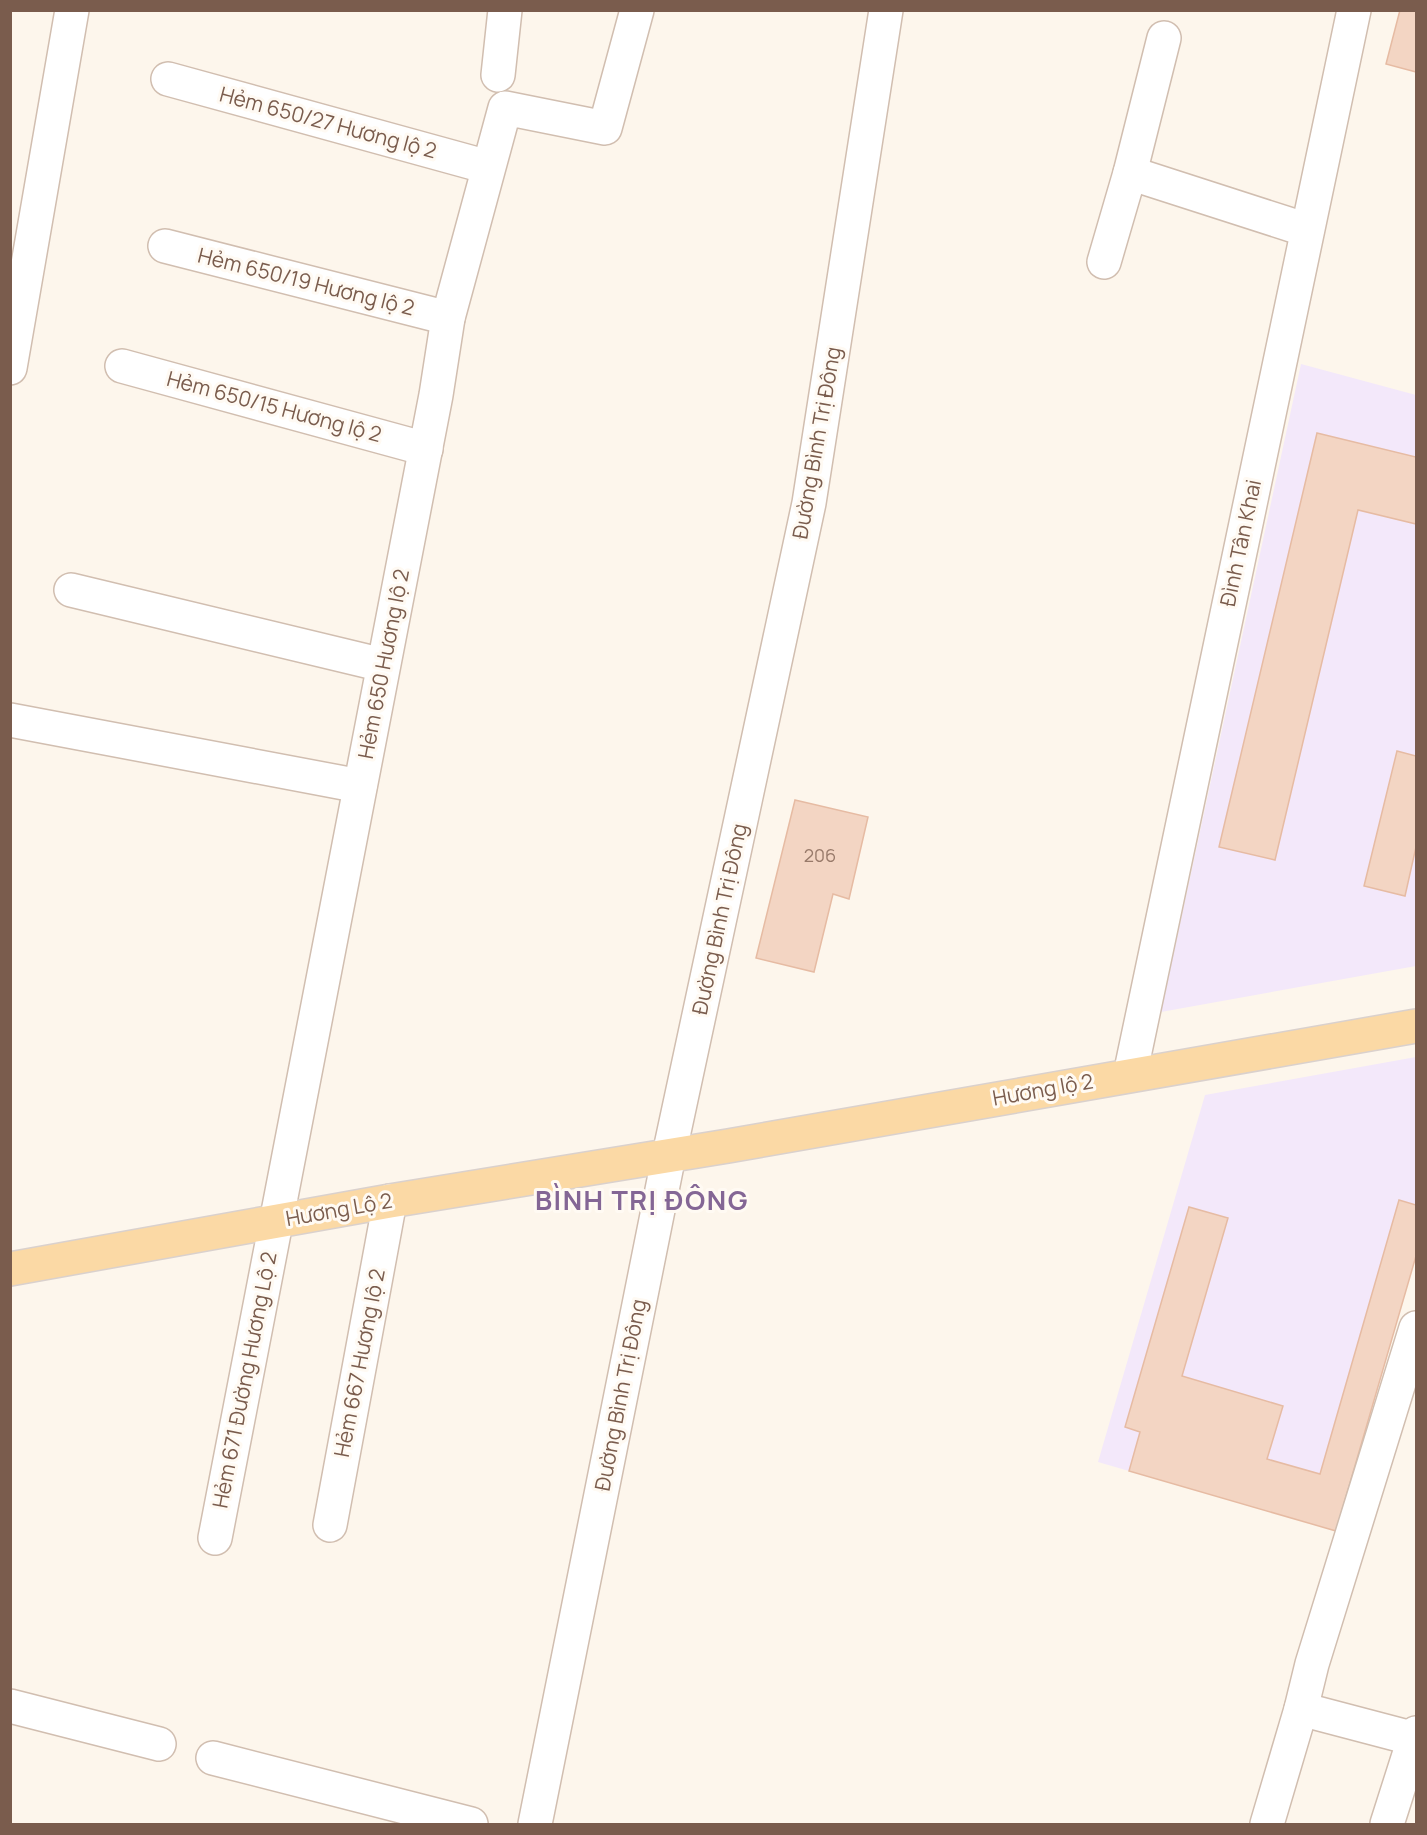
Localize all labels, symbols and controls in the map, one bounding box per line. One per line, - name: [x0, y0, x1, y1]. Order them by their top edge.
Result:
- street label: Hẻm 650/27 Hương lộ 2: [217, 80, 440, 164]
- street label: Hẻm 650/19 Hương lộ 2: [195, 241, 417, 321]
- street label: Đường Bình Trị Đông: [785, 345, 847, 541]
- street label: Hẻm 650/15 Hương lộ 2: [164, 364, 385, 448]
- street label: Đình Tân Khai: [1213, 477, 1267, 609]
- street label: Hẻm 650 Hương lộ 2: [351, 567, 415, 761]
- street label: Đường Bình Trị Đông: [685, 821, 753, 1017]
- house number: 206: [804, 843, 836, 867]
- street label: Hương lộ 2: [990, 1066, 1095, 1112]
- district label: BÌNH TRỊ ĐÔNG: [535, 1181, 749, 1218]
- street label: Hương Lộ 2: [283, 1186, 394, 1232]
- street label: Hẻm 671 Đường Hương Lộ 2: [205, 1249, 283, 1510]
- street label: Hẻm 667 Hương lộ 2: [327, 1266, 391, 1459]
- street label: Đường Bình Trị Đông: [588, 1297, 652, 1493]

